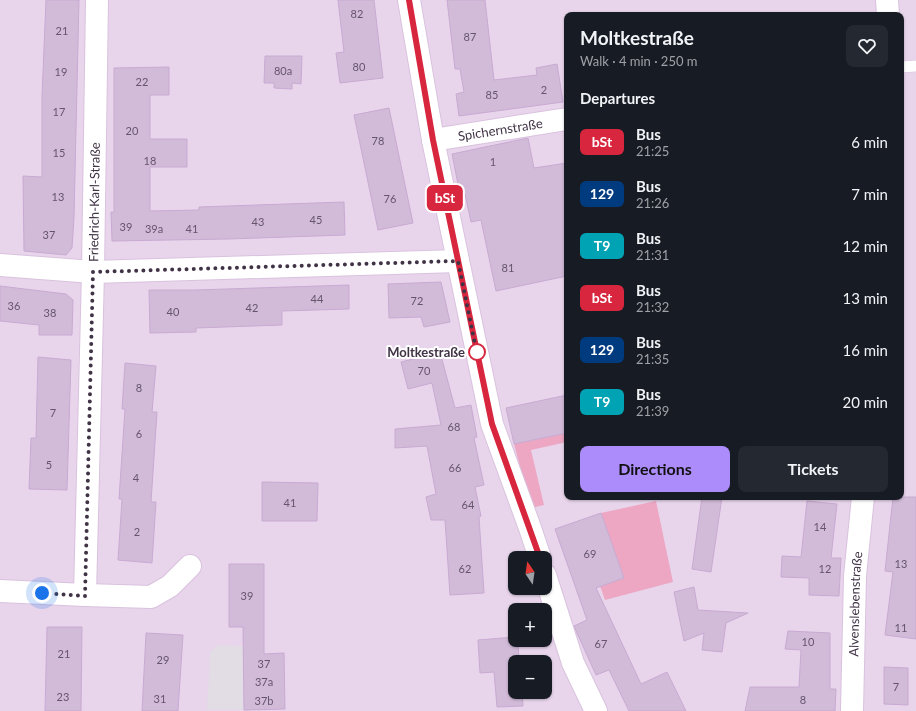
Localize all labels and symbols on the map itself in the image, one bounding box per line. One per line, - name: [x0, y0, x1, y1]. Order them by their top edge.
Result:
- house number: 82: [351, 7, 363, 20]
- house number: 21: [56, 24, 68, 37]
- house number: 87: [464, 30, 476, 43]
- house number: 80: [353, 60, 366, 73]
- house number: 80a: [274, 64, 292, 77]
- house number: 19: [55, 65, 67, 78]
- house number: 22: [136, 75, 148, 88]
- house number: 2: [541, 83, 547, 96]
- house number: 85: [486, 88, 498, 101]
- house number: 17: [53, 105, 65, 118]
- street label: Spichernstraße: [457, 115, 544, 144]
- house number: 20: [126, 124, 139, 137]
- house number: 78: [372, 134, 384, 147]
- street label: Friedrich-Karl-Straße: [85, 142, 103, 262]
- house number: 15: [53, 146, 65, 159]
- house number: 18: [144, 154, 156, 167]
- house number: 1: [490, 155, 496, 168]
- line badge: bSt: [422, 185, 468, 211]
- house number: 13: [52, 190, 64, 203]
- house number: 76: [384, 192, 396, 205]
- house number: 45: [310, 213, 322, 226]
- house number: 43: [252, 215, 264, 228]
- house number: 39: [120, 220, 132, 233]
- house number: 39a: [145, 222, 163, 235]
- house number: 41: [186, 222, 198, 235]
- house number: 37: [43, 228, 55, 241]
- house number: 81: [502, 261, 514, 274]
- house number: 44: [311, 292, 324, 305]
- house number: 72: [411, 294, 423, 307]
- house number: 36: [8, 299, 20, 312]
- house number: 42: [246, 301, 258, 314]
- house number: 40: [167, 305, 180, 318]
- house number: 38: [44, 306, 56, 319]
- marker: Moltkestraße: [468, 343, 486, 361]
- place label: Moltkestraße: [387, 344, 465, 360]
- house number: 70: [418, 364, 431, 377]
- house number: 8: [136, 381, 142, 394]
- house number: 7: [50, 406, 56, 419]
- house number: 68: [448, 420, 460, 433]
- house number: 6: [136, 427, 142, 440]
- house number: 5: [46, 458, 52, 471]
- house number: 66: [449, 461, 461, 474]
- house number: 4: [133, 471, 140, 484]
- house number: 41: [284, 496, 296, 509]
- house number: 64: [462, 498, 475, 511]
- house number: 14: [814, 520, 827, 533]
- house number: 2: [134, 525, 140, 538]
- house number: 69: [584, 547, 596, 560]
- north arrow: [508, 551, 552, 595]
- street label: Alvenslebenstraße: [845, 551, 865, 657]
- house number: 13: [895, 557, 907, 570]
- house number: 62: [459, 562, 471, 575]
- house number: 12: [819, 562, 831, 575]
- your location: [32, 583, 52, 603]
- house number: 39: [241, 589, 253, 602]
- house number: 11: [895, 621, 907, 634]
- house number: 10: [802, 635, 815, 648]
- house number: 67: [595, 637, 607, 650]
- house number: 21: [58, 647, 70, 660]
- house number: 29: [157, 653, 169, 666]
- house number: 37: [258, 657, 270, 670]
- house number: 37a: [255, 675, 273, 688]
- house number: 7: [893, 680, 899, 693]
- house number: 23: [57, 690, 69, 703]
- house number: 31: [154, 692, 166, 705]
- house number: 8: [800, 693, 806, 706]
- house number: 37b: [255, 694, 273, 707]

